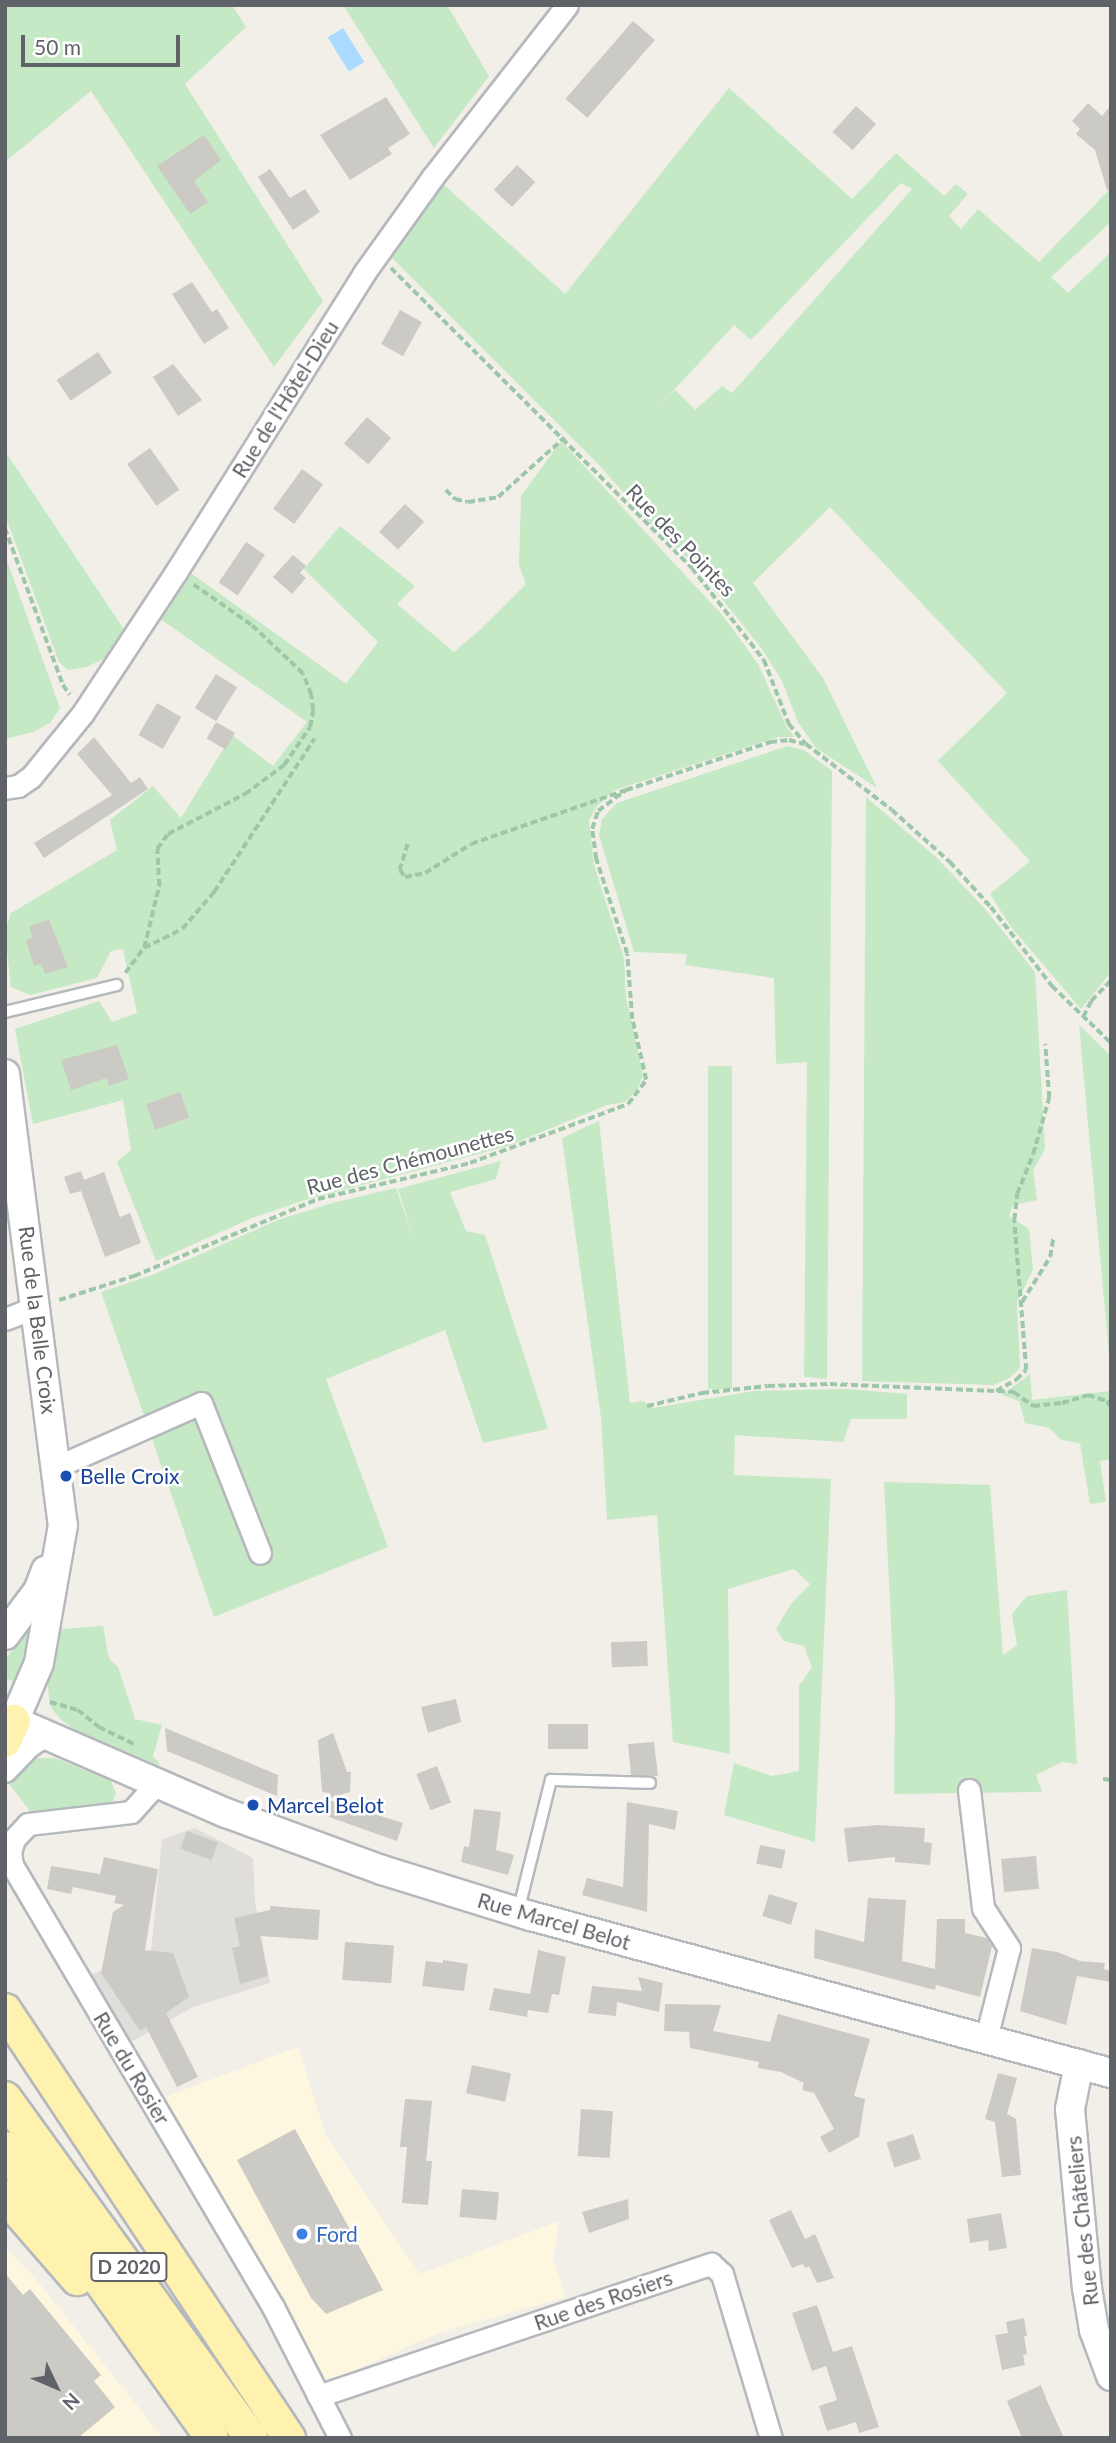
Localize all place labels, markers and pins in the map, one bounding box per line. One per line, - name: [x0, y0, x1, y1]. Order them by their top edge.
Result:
- place label: Belle Croix: [80, 1463, 179, 1489]
- marker: Belle Croix: [58, 1468, 74, 1484]
- place label: Marcel Belot: [267, 1792, 384, 1818]
- marker: Marcel Belot: [245, 1797, 261, 1813]
- place label: Ford: [316, 2221, 358, 2247]
- marker: Ford: [294, 2226, 310, 2242]

